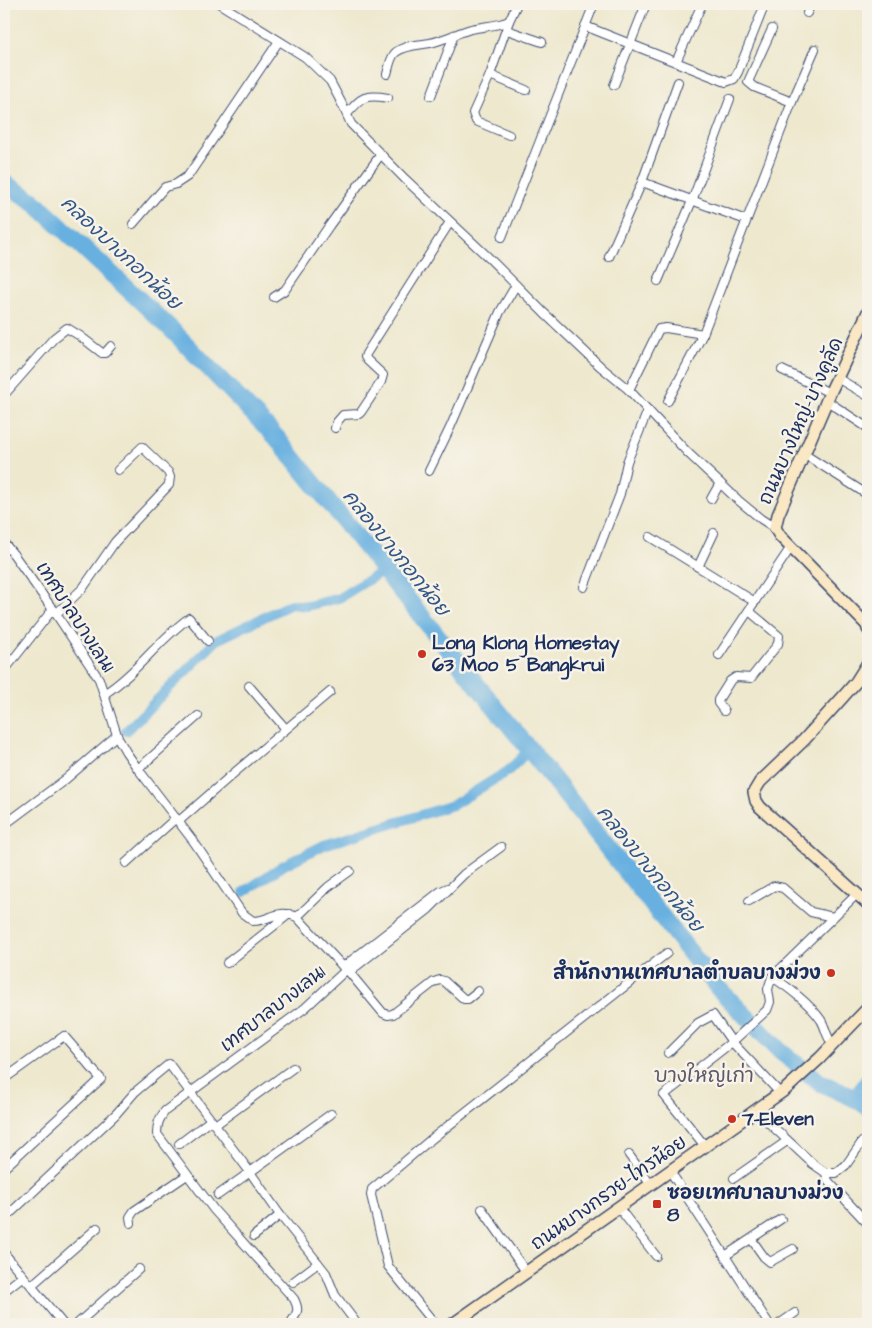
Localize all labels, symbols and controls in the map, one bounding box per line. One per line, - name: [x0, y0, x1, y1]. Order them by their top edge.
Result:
- water label: คลองบางกอกน้อย: [54, 190, 189, 318]
- street label: ถนนบางใหญ่-บางคูลัด: [752, 333, 850, 509]
- water label: คลองบางกอกน้อย: [336, 484, 457, 624]
- street label: เทศบาลบางเลน1: [29, 556, 121, 678]
- place label: Long Klong Homestay 63 Moo 5 Bangkrui: [432, 630, 620, 680]
- marker: Long Klong Homestay 63 Moo 5 Bangkrui: [416, 648, 428, 660]
- water label: คลองบางกอกน้อย: [590, 800, 711, 940]
- street label: เทศบาลบางเลน1: [215, 959, 332, 1059]
- place label: สํานักงานเทศบาลตําบลบางม่วง: [553, 959, 821, 987]
- marker: สํานักงานเทศบาลตําบลบางม่วง: [825, 967, 837, 979]
- district label: บางใหญ่เก่า: [654, 1062, 754, 1090]
- place label: 7-Eleven: [741, 1106, 814, 1133]
- marker: 7-Eleven: [726, 1113, 738, 1125]
- street label: ถนนบางกรวย-ไทรน้อย: [525, 1129, 693, 1257]
- place label: ซอยเทศบาลบางม่วง 8: [667, 1179, 844, 1229]
- marker: ซอยเทศบาลบางม่วง 8: [651, 1198, 663, 1210]

